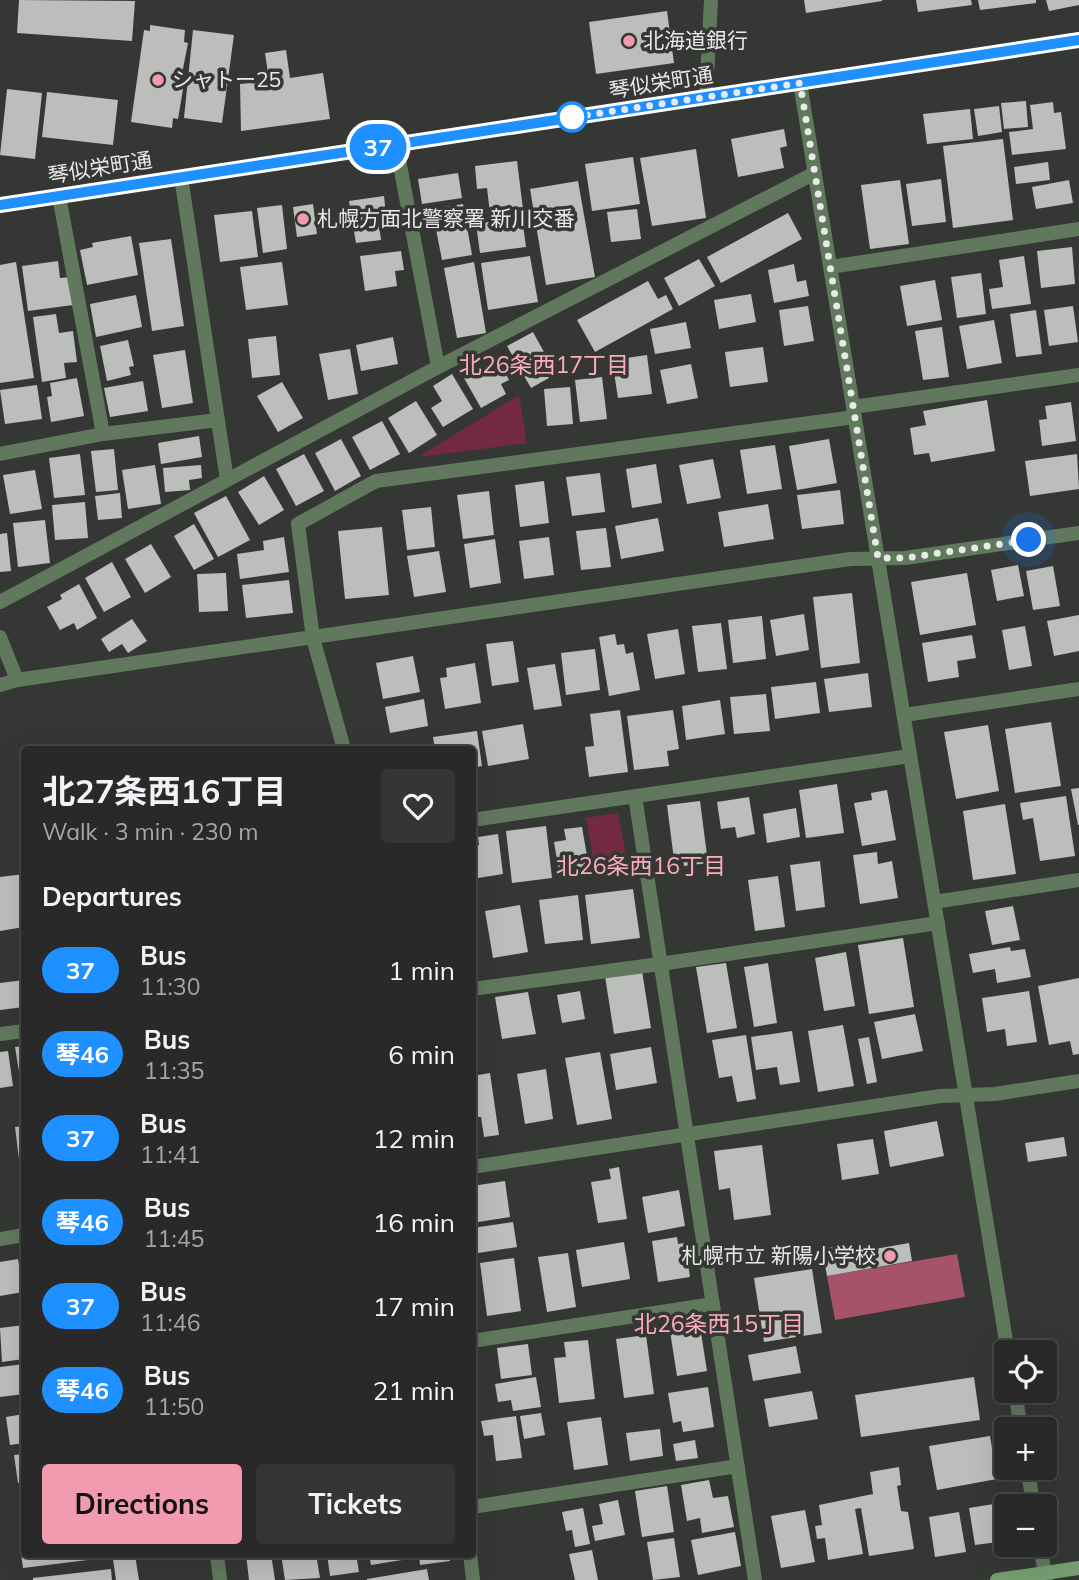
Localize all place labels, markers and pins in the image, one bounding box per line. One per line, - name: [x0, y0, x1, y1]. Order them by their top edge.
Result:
- place label: 北海道銀行: [643, 27, 748, 53]
- marker: 北海道銀行: [621, 33, 637, 49]
- place label: シャトー25: [172, 66, 281, 92]
- marker: シャトー25: [150, 72, 166, 88]
- unlabelled marker: [557, 102, 587, 132]
- place label: 札幌方面北警察署 新川交番: [317, 205, 574, 231]
- marker: 札幌方面北警察署 新川交番: [295, 211, 311, 227]
- place label: 札幌市立 新陽小学校: [682, 1242, 876, 1268]
- marker: 札幌市立 新陽小学校: [882, 1248, 898, 1264]

